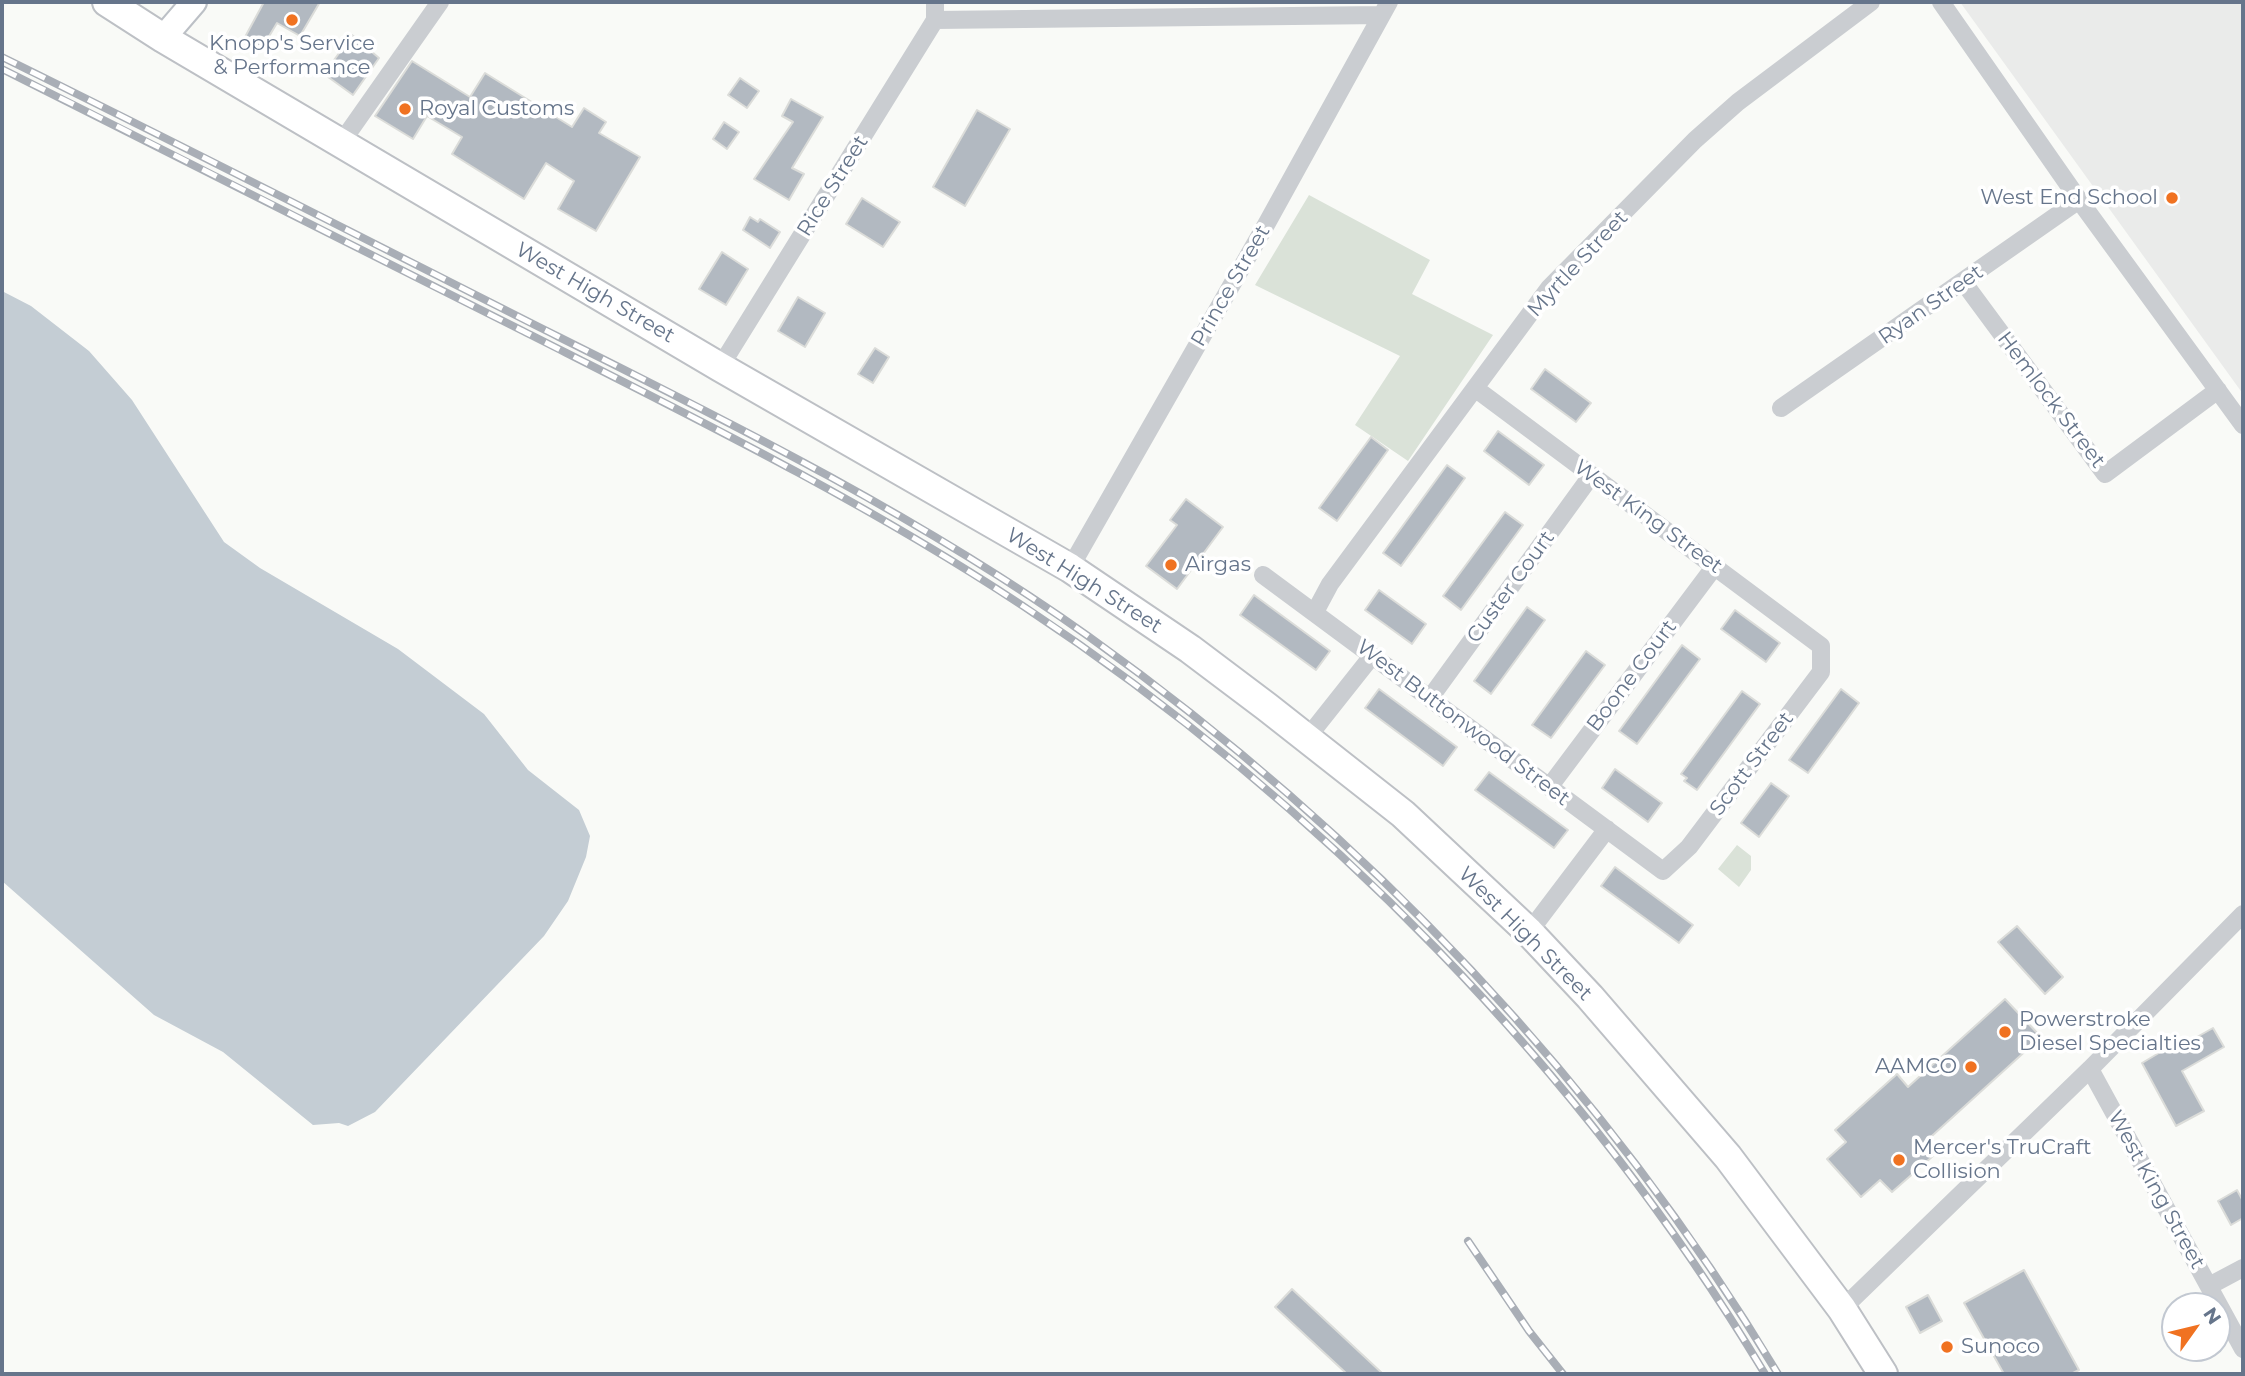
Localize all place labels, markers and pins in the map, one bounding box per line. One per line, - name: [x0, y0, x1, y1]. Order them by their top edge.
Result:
- marker: Knopp's Service & Performance: [284, 12, 300, 28]
- place label: Knopp's Service & Performance: [209, 31, 375, 81]
- place label: Royal Customs: [419, 96, 574, 122]
- marker: Royal Customs: [397, 101, 413, 117]
- place label: West End School: [1980, 185, 2158, 211]
- marker: West End School: [2164, 190, 2180, 206]
- place label: Airgas: [1185, 552, 1251, 578]
- marker: Airgas: [1163, 557, 1179, 573]
- place label: Powerstroke Diesel Specialties: [2019, 1007, 2201, 1057]
- marker: Powerstroke Diesel Specialties: [1997, 1024, 2013, 1040]
- place label: AAMCO: [1875, 1054, 1957, 1080]
- marker: AAMCO: [1963, 1059, 1979, 1075]
- place label: Mercer's TruCraft Collision: [1913, 1135, 2091, 1185]
- marker: Mercer's TruCraft Collision: [1891, 1152, 1907, 1168]
- place label: Sunoco: [1961, 1334, 2040, 1360]
- marker: Sunoco: [1939, 1339, 1955, 1355]

